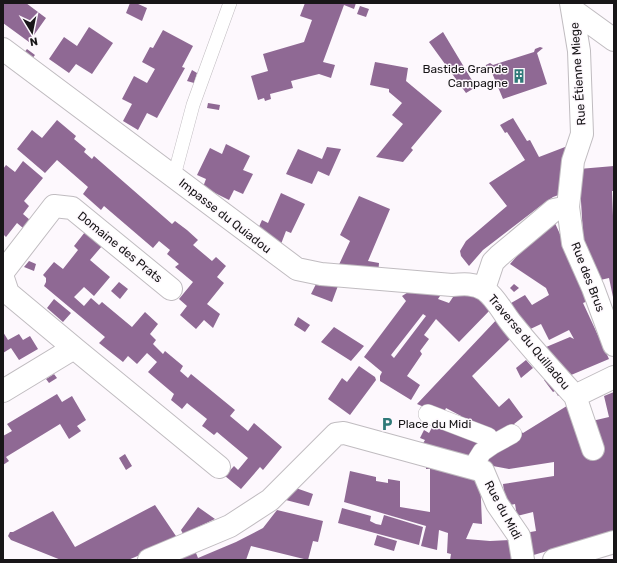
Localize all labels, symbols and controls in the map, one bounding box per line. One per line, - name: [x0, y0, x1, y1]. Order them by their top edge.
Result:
- north arrow: [12, 12, 52, 52]
- street label: Rue Étienne Miege: [567, 22, 589, 126]
- text: N: [29, 34, 39, 48]
- place label: Bastide Grande Campagne: [422, 62, 508, 90]
- building icon: Bastide Grande Campagne: [511, 68, 527, 84]
- street label: Impasse du Quiadou: [176, 176, 274, 256]
- street label: Domaine des Prats: [75, 209, 165, 285]
- street label: Rue des Brus: [568, 240, 608, 314]
- street label: Traverse du Quilladou: [485, 292, 573, 392]
- parking icon: Place du Midi: [379, 416, 395, 432]
- place label: Place du Midi: [398, 417, 471, 431]
- street label: Rue du Midi: [482, 478, 524, 542]

